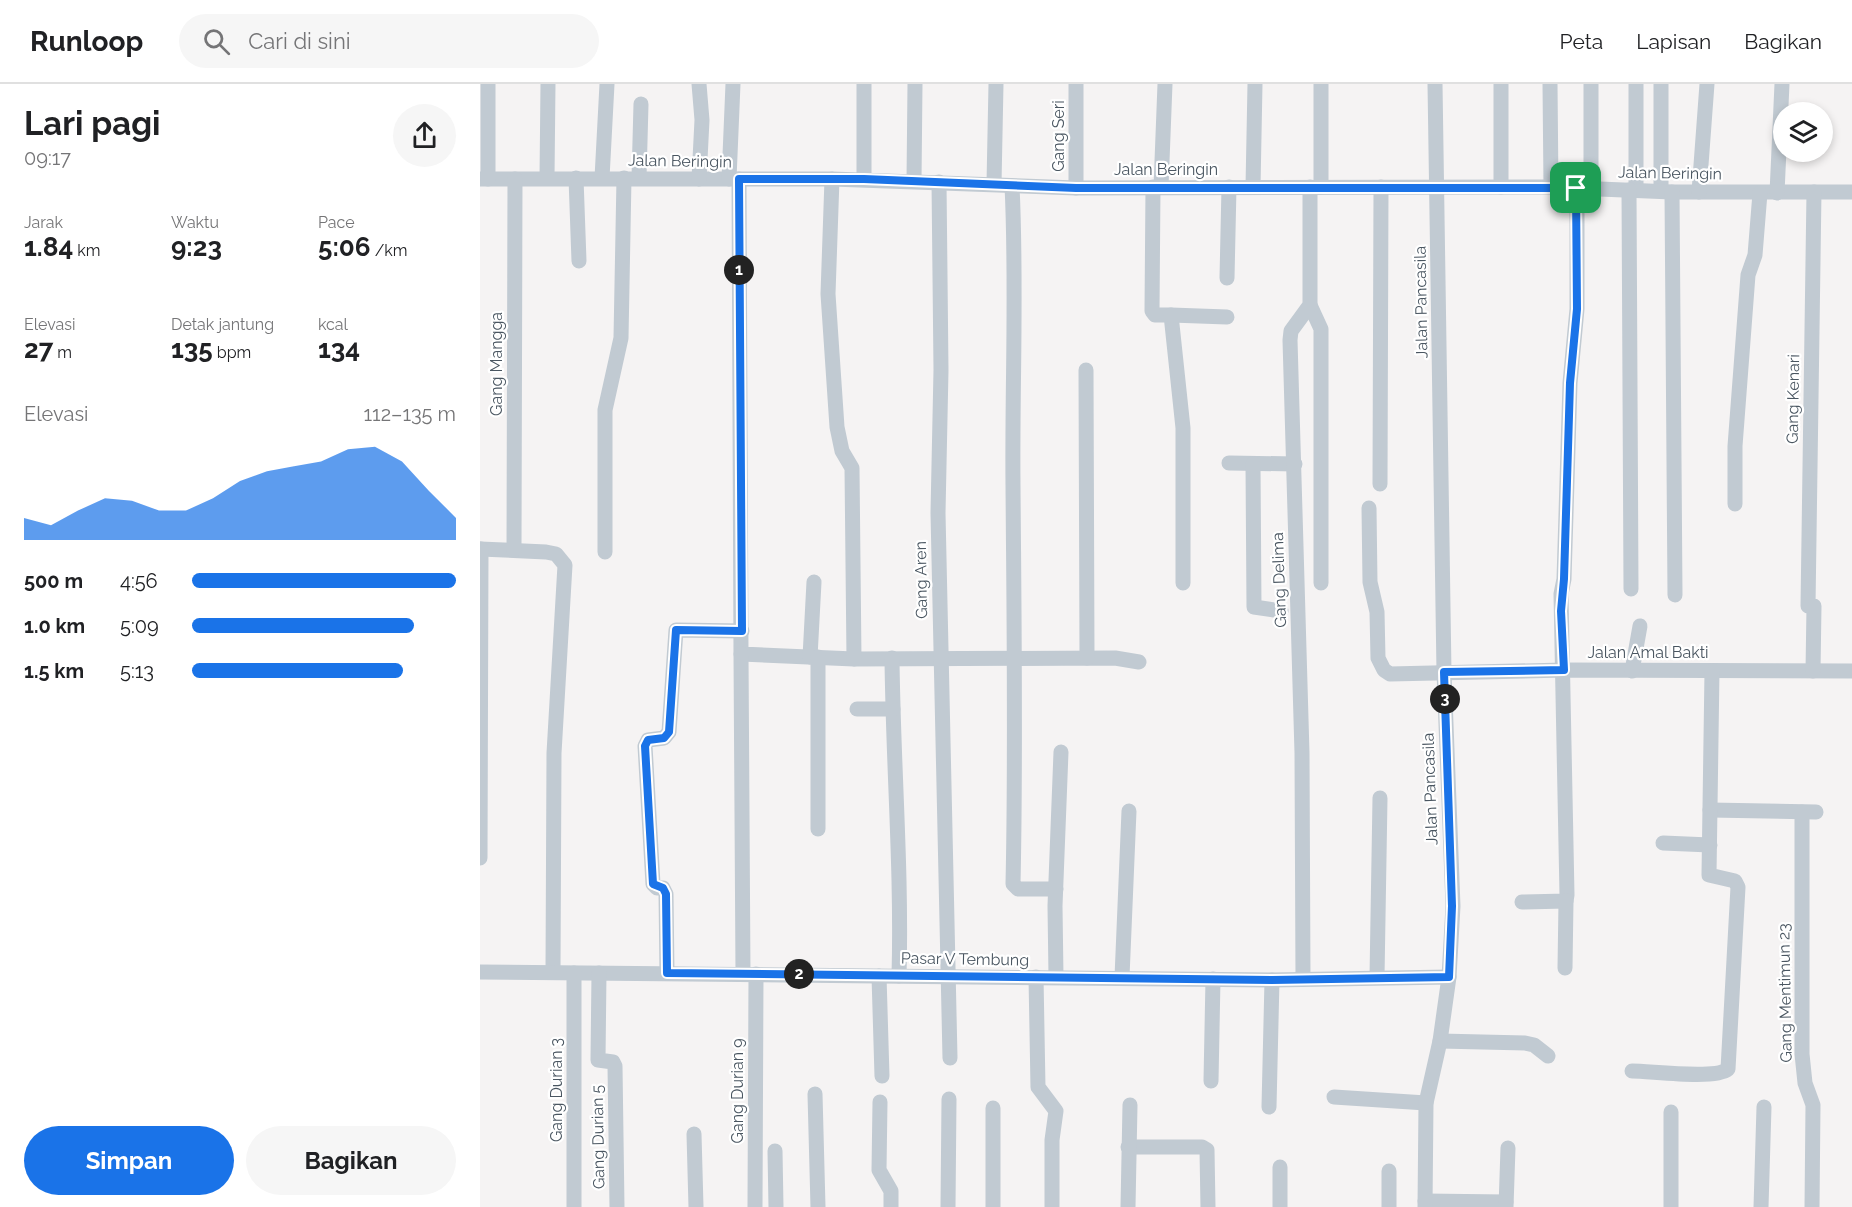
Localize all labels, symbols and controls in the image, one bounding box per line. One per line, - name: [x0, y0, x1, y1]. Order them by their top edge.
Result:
- search box: [179, 14, 599, 68]
- text: Runloop: [30, 25, 143, 58]
- icon: search: [200, 25, 233, 58]
- text: Cari di sini: [248, 28, 351, 54]
- text: Peta: [1560, 29, 1603, 54]
- text: Lapisan: [1636, 29, 1711, 54]
- text: Bagikan: [1744, 29, 1822, 54]
- street label: Gang Seri: [1049, 100, 1068, 172]
- map controls: [1773, 102, 1833, 162]
- button: layers: [1773, 102, 1833, 162]
- text: Lari pagi: [24, 104, 161, 143]
- button: share: [393, 104, 456, 167]
- text: 09:17: [24, 146, 71, 170]
- street label: Jalan Beringin: [628, 151, 732, 171]
- street label: Jalan Beringin: [1114, 160, 1218, 179]
- pin: [1550, 162, 1601, 213]
- street label: Jalan Beringin: [1618, 163, 1722, 183]
- icon: arrive: [1559, 171, 1592, 204]
- text: Jarak: [24, 213, 63, 232]
- text: Waktu: [171, 213, 219, 232]
- text: Pace: [318, 213, 355, 232]
- text: 1.84: [24, 232, 73, 262]
- text: 9:23: [171, 232, 222, 262]
- text: 5:06: [318, 232, 371, 262]
- text: km: [73, 241, 101, 260]
- text: /km: [371, 241, 408, 260]
- street label: Jalan Pancasila: [1411, 246, 1431, 358]
- pin: 1: [724, 255, 754, 285]
- text: 1: [735, 260, 743, 279]
- street label: Gang Mangga: [487, 312, 506, 416]
- text: Elevasi: [24, 315, 76, 334]
- text: Detak jantung: [171, 315, 274, 334]
- text: kcal: [318, 315, 348, 334]
- text: 27: [24, 334, 53, 364]
- text: 135: [171, 334, 213, 364]
- text: 134: [318, 334, 360, 364]
- text: m: [53, 343, 72, 362]
- text: bpm: [213, 343, 251, 362]
- street label: Gang Kenari: [1783, 354, 1803, 444]
- text: Elevasi: [24, 402, 88, 426]
- text: 112–135 m: [364, 402, 456, 426]
- street label: Gang Delima: [1268, 532, 1290, 628]
- street label: Gang Aren: [911, 541, 931, 619]
- text: 500 m: [24, 569, 83, 593]
- text: 4:56: [120, 569, 158, 593]
- text: 1.0 km: [24, 614, 85, 638]
- text: 5:09: [120, 614, 159, 638]
- street label: Jalan Amal Bakti: [1587, 643, 1709, 662]
- text: 1.5 km: [24, 659, 84, 683]
- text: 5:13: [120, 659, 154, 683]
- pin: 3: [1430, 684, 1460, 714]
- text: 3: [1441, 689, 1449, 708]
- street label: Jalan Pancasila: [1419, 732, 1441, 846]
- street label: Gang Mentimun 23: [1774, 923, 1796, 1063]
- street label: Pasar V Tembung: [901, 948, 1029, 970]
- pin: 2: [784, 959, 814, 989]
- text: 2: [794, 964, 804, 983]
- street label: Gang Durian 3: [547, 1038, 566, 1142]
- street label: Gang Durian 9: [728, 1038, 747, 1144]
- street label: Gang Durian 5: [588, 1084, 608, 1189]
- button: Simpan: [24, 1126, 234, 1195]
- button: Bagikan: [246, 1126, 456, 1195]

